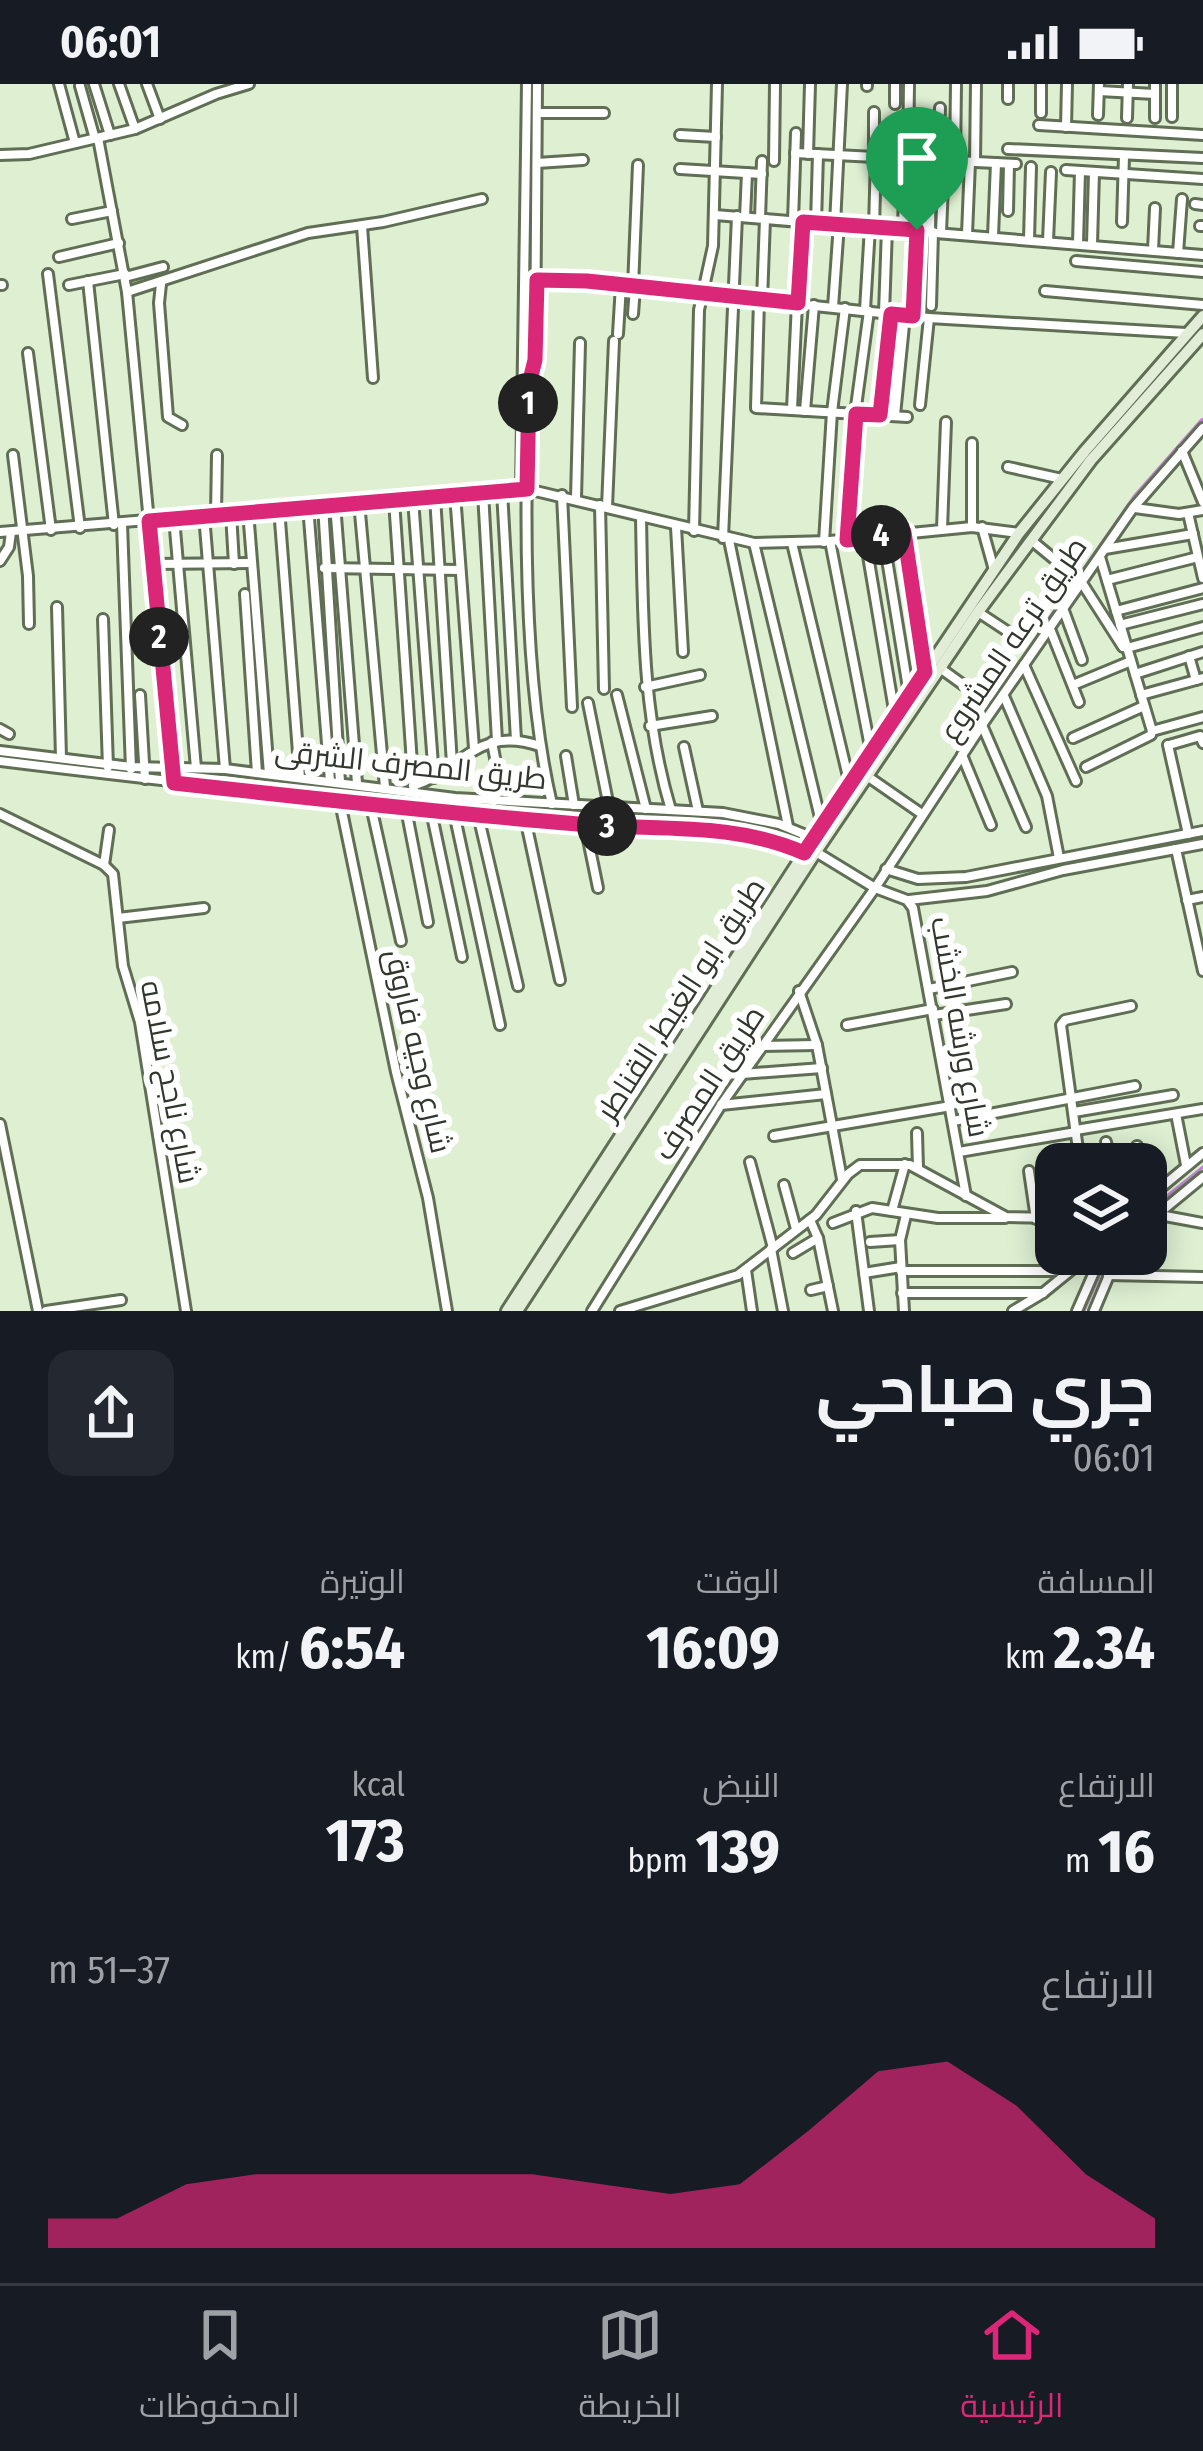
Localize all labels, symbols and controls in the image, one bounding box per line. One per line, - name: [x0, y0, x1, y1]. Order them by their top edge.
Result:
- text: 06:01: [60, 15, 161, 69]
- pin: [866, 107, 968, 230]
- icon: arrive: [884, 125, 950, 191]
- pin: 1: [498, 373, 558, 433]
- text: 1: [521, 383, 535, 423]
- pin: 4: [851, 505, 911, 565]
- text: 4: [873, 515, 889, 555]
- street label: طريق ترعه المشروع: [931, 530, 1096, 749]
- pin: 2: [129, 607, 189, 667]
- text: 2: [151, 617, 167, 657]
- street label: طريق المصرف الشرقى: [273, 733, 549, 797]
- pin: 3: [577, 796, 637, 856]
- text: 3: [599, 806, 615, 846]
- street label: طريق ابو الغيط, القناطر: [588, 871, 773, 1129]
- street label: شارع ورشه الخشب: [921, 914, 997, 1140]
- street label: شارع وجيه فاروق: [375, 945, 459, 1157]
- street label: شارع ناجح سلامه: [131, 977, 207, 1187]
- street label: طريق المصرف: [646, 999, 772, 1167]
- map controls: [1035, 1143, 1167, 1275]
- button: layers: [1035, 1143, 1167, 1275]
- button: share: [48, 1350, 174, 1476]
- text: جري صباحي: [816, 1350, 1155, 1429]
- text: 06:01: [1073, 1435, 1155, 1481]
- text: الوتيرة: [320, 1562, 405, 1602]
- text: الوقت: [696, 1562, 780, 1602]
- text: المسافة: [1038, 1562, 1155, 1602]
- text: 6:54: [299, 1612, 405, 1684]
- text: 16:09: [646, 1612, 780, 1684]
- text: 2.34: [1053, 1612, 1155, 1684]
- text: /km: [235, 1637, 299, 1677]
- text: km: [1005, 1637, 1053, 1677]
- text: kcal: [352, 1765, 405, 1805]
- text: النبض: [702, 1766, 780, 1806]
- text: الارتفاع: [1058, 1766, 1155, 1806]
- text: 173: [326, 1805, 405, 1877]
- text: 139: [696, 1816, 780, 1888]
- text: 16: [1098, 1816, 1155, 1888]
- text: bpm: [627, 1841, 696, 1881]
- text: m: [1065, 1841, 1098, 1881]
- text: 37–51 m: [48, 1947, 170, 1993]
- text: الارتفاع: [1041, 1962, 1155, 2008]
- tab: المحفوظات: [139, 2302, 300, 2436]
- tab: الخريطة: [579, 2302, 682, 2436]
- tab: الرئيسية: [960, 2302, 1064, 2436]

